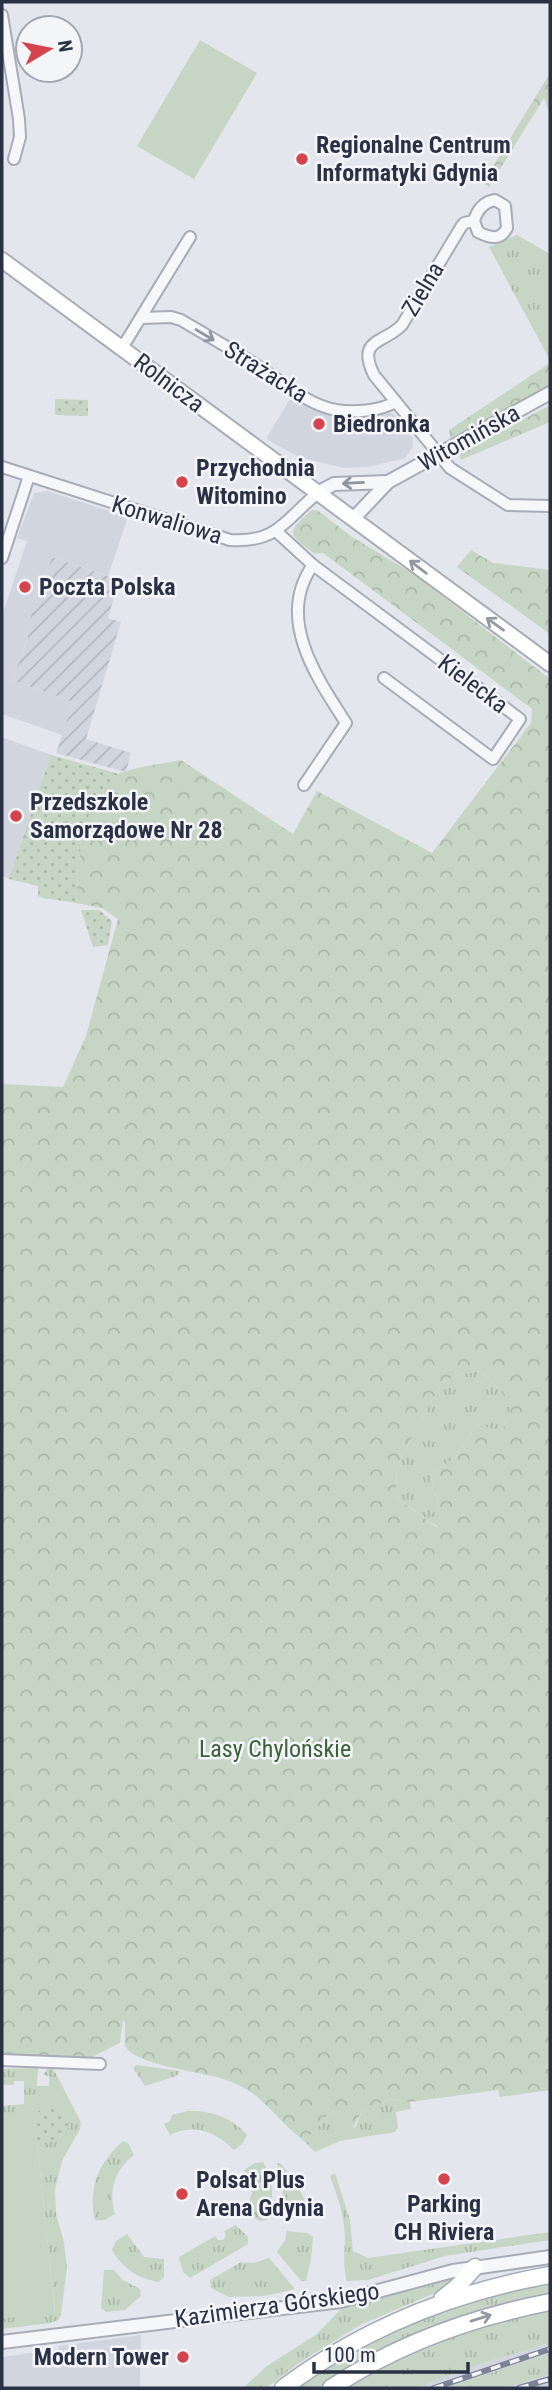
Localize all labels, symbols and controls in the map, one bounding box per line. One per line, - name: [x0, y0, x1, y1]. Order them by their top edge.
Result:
- north arrow: [14, 14, 84, 84]
- text: N: [53, 38, 78, 54]
- place label: Regionalne Centrum Informatyki Gdynia: [316, 131, 511, 187]
- marker: Regionalne Centrum Informatyki Gdynia: [294, 151, 310, 167]
- street label: Zielna: [396, 257, 450, 321]
- one-way arrow: [195, 328, 215, 342]
- street label: Strażacka: [219, 335, 313, 409]
- street label: Rolnicza: [128, 348, 210, 418]
- street label: Witomińska: [414, 399, 524, 477]
- place label: Biedronka: [333, 410, 430, 438]
- marker: Biedronka: [311, 416, 327, 432]
- place label: Przychodnia Witomino: [196, 454, 315, 510]
- marker: Przychodnia Witomino: [174, 474, 190, 490]
- one-way arrow: [341, 476, 364, 489]
- street label: Konwaliowa: [109, 490, 225, 550]
- one-way arrow: [409, 559, 428, 574]
- place label: Poczta Polska: [39, 573, 176, 601]
- marker: Poczta Polska: [17, 579, 33, 595]
- one-way arrow: [486, 616, 505, 631]
- street label: Kielecka: [433, 649, 513, 719]
- place label: Przedszkole Samorządowe Nr 28: [30, 788, 223, 844]
- marker: Przedszkole Samorządowe Nr 28: [8, 808, 24, 824]
- park label: Lasy Chylońskie: [199, 1735, 351, 1763]
- place label: Polsat Plus Arena Gdynia: [196, 2166, 324, 2222]
- marker: Parking CH Riviera: [436, 2171, 452, 2187]
- marker: Polsat Plus Arena Gdynia: [174, 2186, 190, 2202]
- place label: Parking CH Riviera: [394, 2190, 494, 2246]
- street label: Kazimierza Górskiego: [173, 2277, 381, 2333]
- one-way arrow: [470, 2311, 492, 2324]
- scale bar: [314, 2330, 468, 2374]
- place label: Modern Tower: [34, 2343, 169, 2371]
- text: 100 m: [324, 2343, 376, 2367]
- marker: Modern Tower: [175, 2349, 191, 2365]

